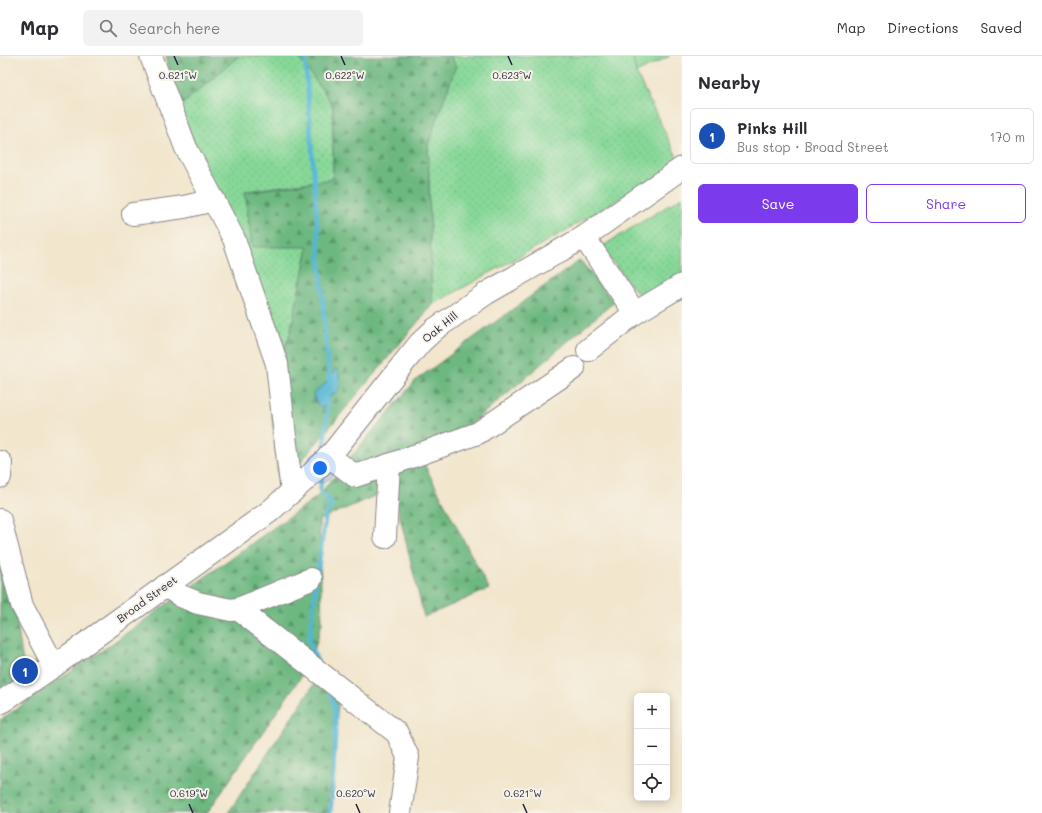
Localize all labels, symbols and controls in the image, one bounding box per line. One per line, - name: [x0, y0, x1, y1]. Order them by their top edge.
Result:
- search box: [83, 10, 363, 46]
- text: Map: [20, 15, 59, 40]
- icon: search: [97, 17, 119, 39]
- text: Search here: [129, 18, 220, 38]
- text: Map: [837, 18, 865, 37]
- text: Directions: [887, 18, 958, 37]
- text: Saved: [980, 18, 1022, 37]
- text: 0.621°W: [159, 68, 197, 82]
- text: 0.622°W: [326, 68, 365, 82]
- text: 0.623°W: [492, 68, 532, 82]
- text: Nearby: [698, 71, 760, 93]
- text: Pinks Hill: [737, 118, 807, 138]
- text: 1: [709, 128, 715, 145]
- text: 170 m: [989, 128, 1025, 145]
- text: Bus stop · Broad Street: [737, 138, 889, 155]
- button: Save: [698, 184, 858, 223]
- button: Share: [866, 184, 1026, 223]
- street label: Oak Hill: [419, 308, 461, 346]
- your location: [310, 458, 330, 478]
- street label: Broad Street: [113, 572, 180, 626]
- pin: 1: [12, 656, 38, 686]
- map controls: [634, 693, 670, 801]
- button: +: [634, 693, 670, 729]
- button: −: [634, 729, 670, 765]
- button: locate: [634, 765, 670, 801]
- text: 0.619°W: [170, 786, 208, 800]
- text: 0.620°W: [336, 786, 376, 800]
- text: 0.621°W: [504, 786, 542, 800]

